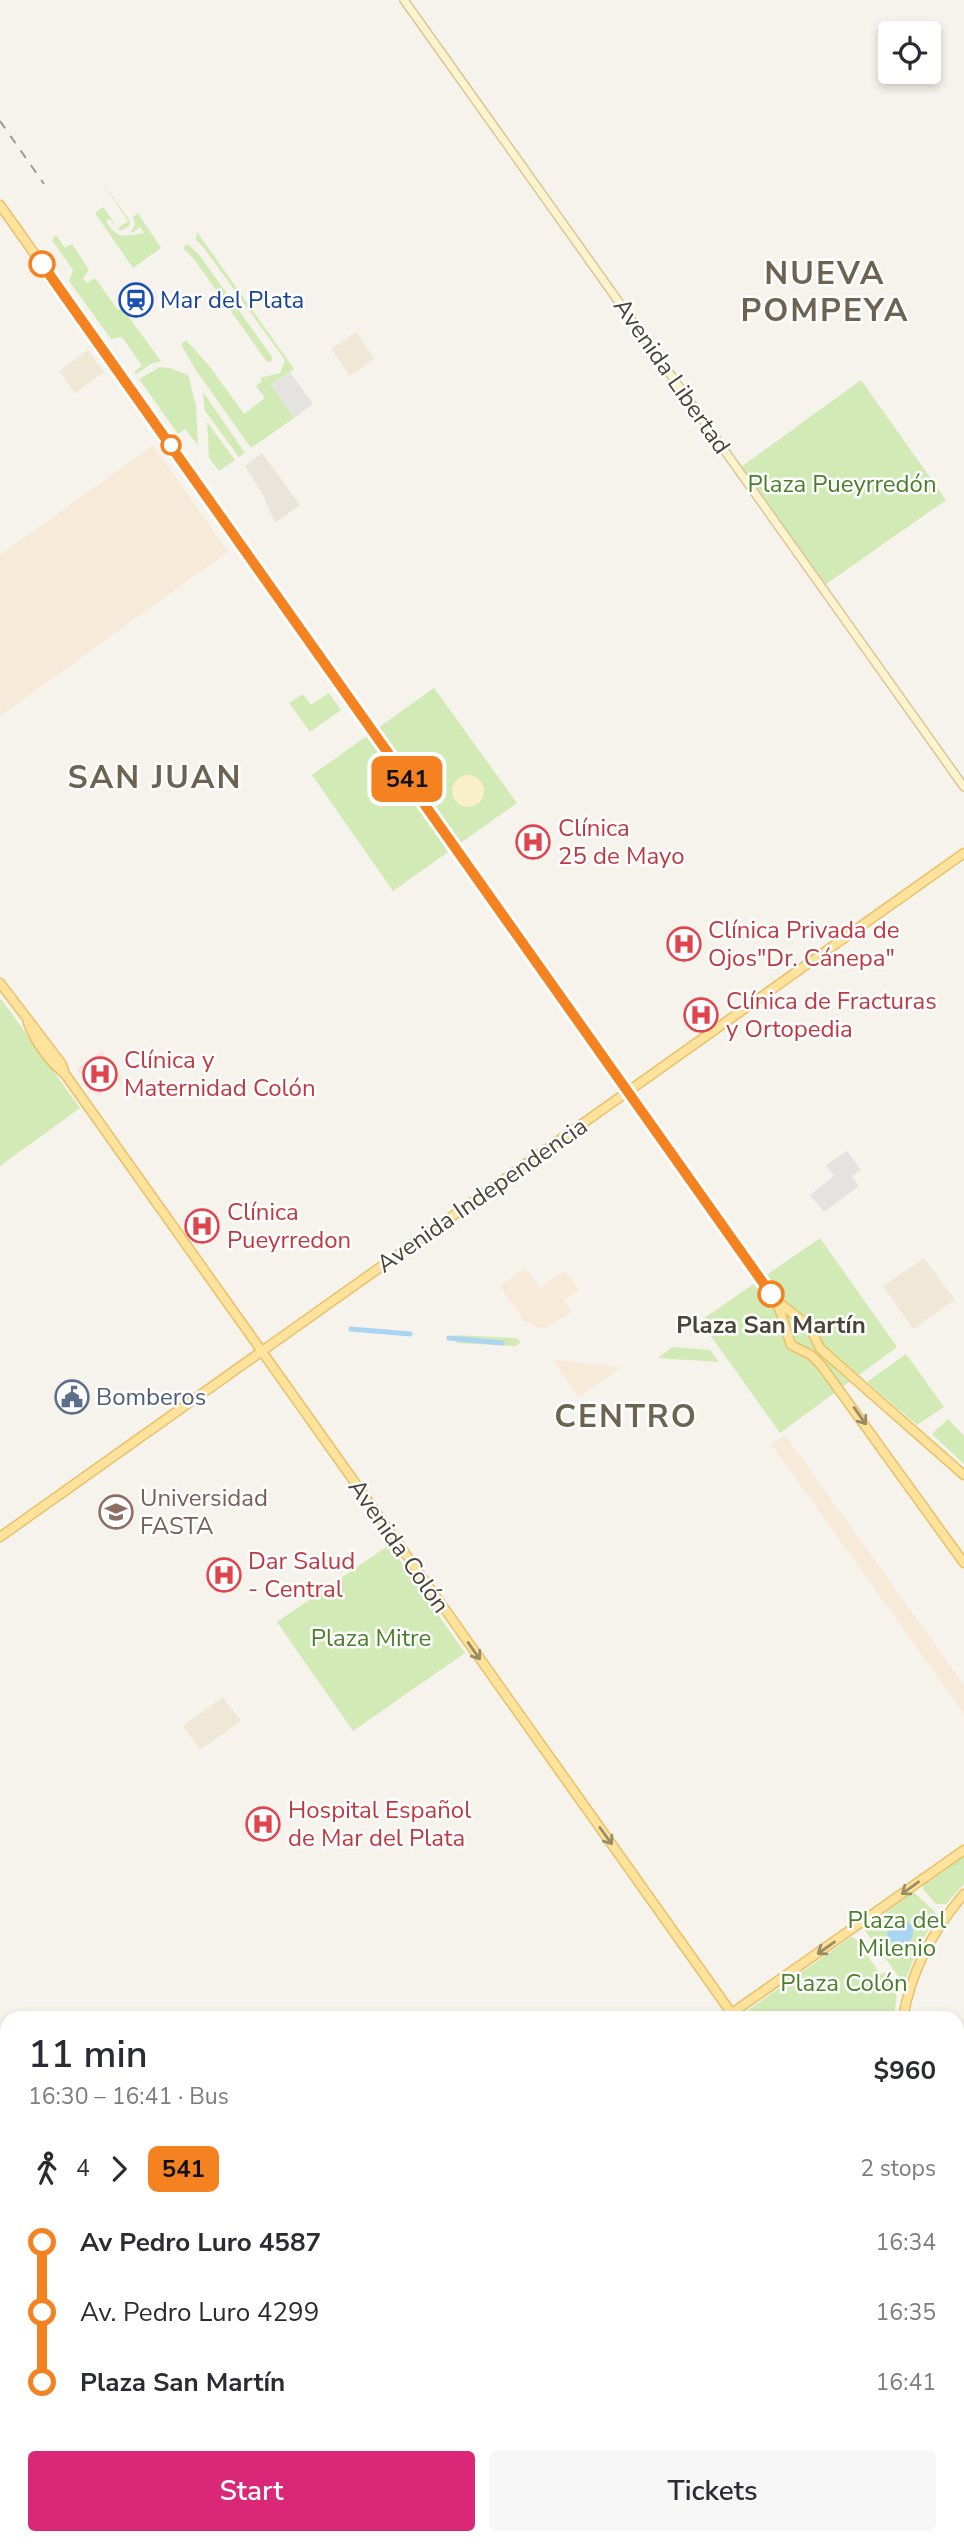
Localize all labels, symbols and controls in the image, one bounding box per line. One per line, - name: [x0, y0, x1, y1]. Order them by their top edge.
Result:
- map controls: [878, 21, 941, 84]
- button: locate: [878, 21, 941, 84]
- unlabelled marker: [29, 251, 55, 277]
- district label: NUEVA POMPEYA: [741, 252, 909, 332]
- station icon: Mar del Plata: [117, 281, 155, 319]
- place label: Mar del Plata: [160, 284, 304, 316]
- street label: Avenida Libertad: [606, 292, 738, 460]
- unlabelled marker: [161, 435, 181, 455]
- park label: Plaza Pueyrredón: [747, 468, 937, 500]
- district label: SAN JUAN: [68, 756, 242, 799]
- line badge: 541: [367, 756, 447, 802]
- text: 541: [385, 763, 429, 795]
- place label: Clínica 25 de Mayo: [558, 812, 685, 872]
- hospital icon: Clínica 25 de Mayo: [514, 823, 552, 861]
- place label: Clínica Privada de Ojos"Dr. Cánepa": [708, 914, 900, 974]
- hospital icon: Clínica Privada de Ojos"Dr. Cánepa": [665, 925, 703, 963]
- place label: Clínica de Fracturas y Ortopedia: [726, 985, 937, 1045]
- hospital icon: Clínica de Fracturas y Ortopedia: [682, 996, 720, 1034]
- place label: Clínica y Maternidad Colón: [124, 1044, 316, 1104]
- hospital icon: Clínica y Maternidad Colón: [81, 1055, 119, 1093]
- street label: Avenida Independencia: [370, 1110, 594, 1280]
- place label: Clínica Pueyrredon: [227, 1196, 351, 1256]
- hospital icon: Clínica Pueyrredon: [183, 1207, 221, 1245]
- marker: Plaza San Martín: [758, 1281, 784, 1307]
- place label: Plaza San Martín: [676, 1309, 866, 1341]
- public building icon: Bomberos: [53, 1378, 91, 1416]
- place label: Bomberos: [96, 1381, 206, 1413]
- district label: CENTRO: [554, 1395, 698, 1438]
- one-way arrow: [852, 1406, 867, 1425]
- street label: Avenida Colón: [341, 1473, 457, 1619]
- place label: Universidad FASTA: [140, 1482, 268, 1542]
- school or university icon: Universidad FASTA: [97, 1493, 135, 1531]
- place label: Dar Salud - Central: [248, 1545, 355, 1605]
- hospital icon: Dar Salud - Central: [205, 1556, 243, 1594]
- park label: Plaza Mitre: [311, 1622, 431, 1654]
- one-way arrow: [467, 1641, 481, 1660]
- place label: Hospital Español de Mar del Plata: [288, 1794, 471, 1854]
- hospital icon: Hospital Español de Mar del Plata: [244, 1805, 282, 1843]
- one-way arrow: [599, 1826, 613, 1845]
- one-way arrow: [901, 1881, 920, 1895]
- park label: Plaza del Milenio: [848, 1904, 946, 1964]
- one-way arrow: [817, 1941, 836, 1955]
- park label: Plaza Colón: [780, 1967, 908, 1999]
- text: 11 min: [28, 2029, 148, 2080]
- text: $960: [874, 2053, 936, 2088]
- text: 16:30 – 16:41 · Bus: [28, 2081, 229, 2112]
- icon: walk: [28, 2150, 66, 2188]
- icon: forward: [100, 2150, 138, 2188]
- text: 4: [76, 2153, 90, 2184]
- text: 541: [162, 2153, 205, 2185]
- text: 2 stops: [860, 2153, 936, 2184]
- text: Av Pedro Luro 4587: [80, 2225, 321, 2260]
- text: 16:34: [876, 2227, 936, 2258]
- text: Av. Pedro Luro 4299: [80, 2295, 319, 2330]
- text: 16:35: [876, 2297, 936, 2328]
- text: Plaza San Martín: [80, 2365, 285, 2400]
- text: 16:41: [876, 2367, 936, 2398]
- button: Start: [28, 2451, 475, 2531]
- button: Tickets: [489, 2451, 936, 2531]

